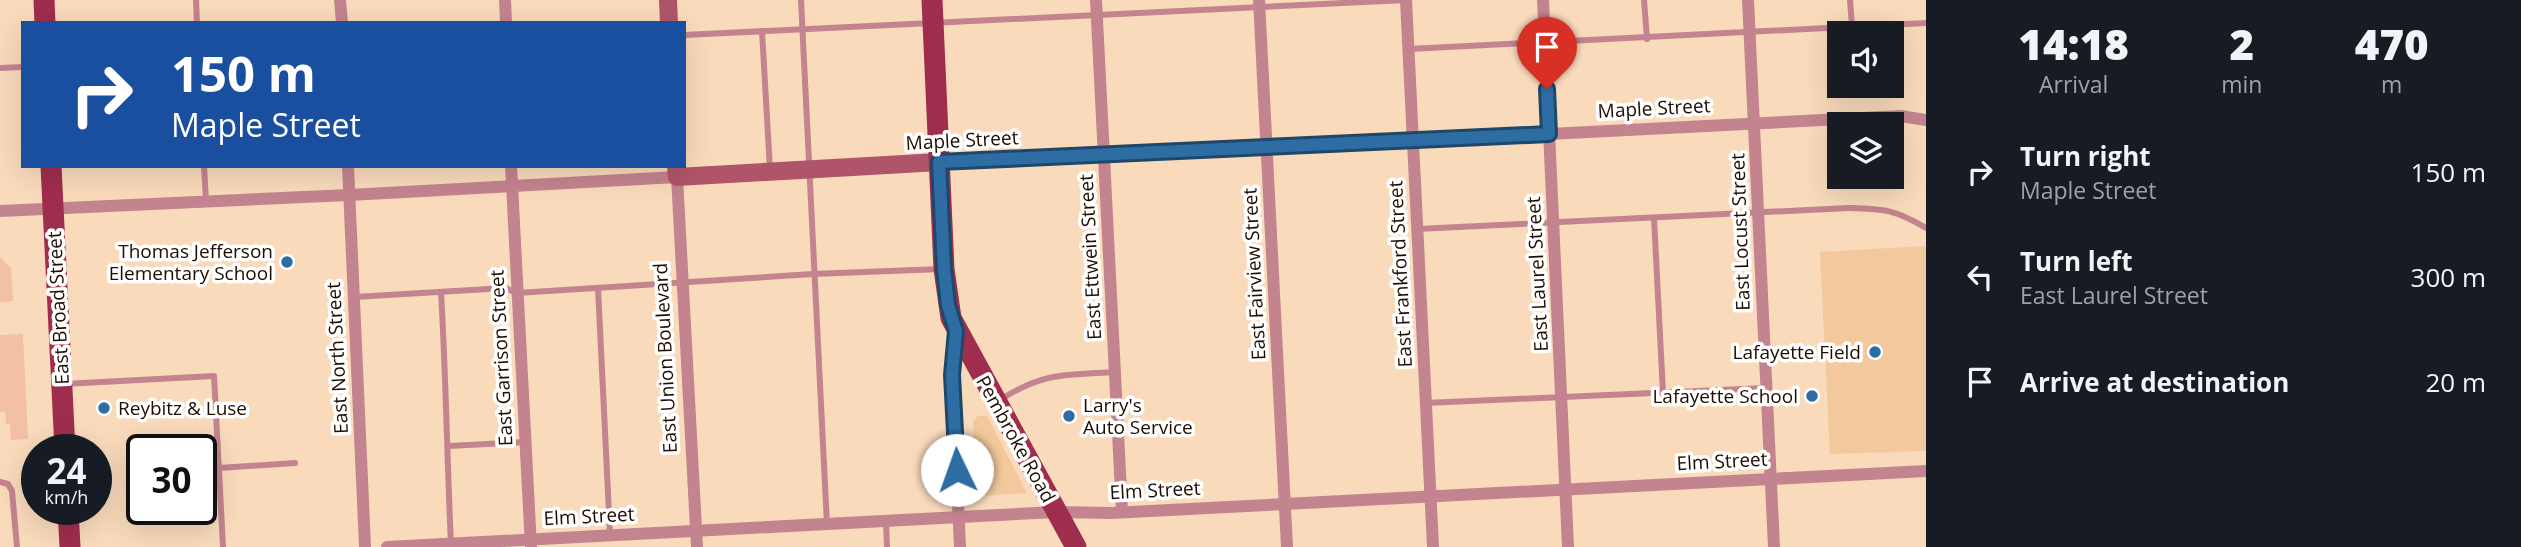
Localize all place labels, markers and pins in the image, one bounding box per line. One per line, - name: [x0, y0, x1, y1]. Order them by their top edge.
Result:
- pin: [1517, 17, 1577, 89]
- place label: Thomas Jefferson Elementary School: [109, 238, 273, 286]
- marker: Thomas Jefferson Elementary School: [279, 254, 295, 270]
- place label: Lafayette Field: [1733, 339, 1861, 365]
- marker: Lafayette Field: [1867, 344, 1883, 360]
- place label: Lafayette School: [1652, 383, 1798, 409]
- marker: Lafayette School: [1804, 388, 1820, 404]
- place label: Larry's Auto Service: [1083, 392, 1193, 440]
- place label: Reybitz & Luse: [118, 395, 247, 421]
- marker: Reybitz & Luse: [96, 400, 112, 416]
- marker: Larry's Auto Service: [1061, 408, 1077, 424]

